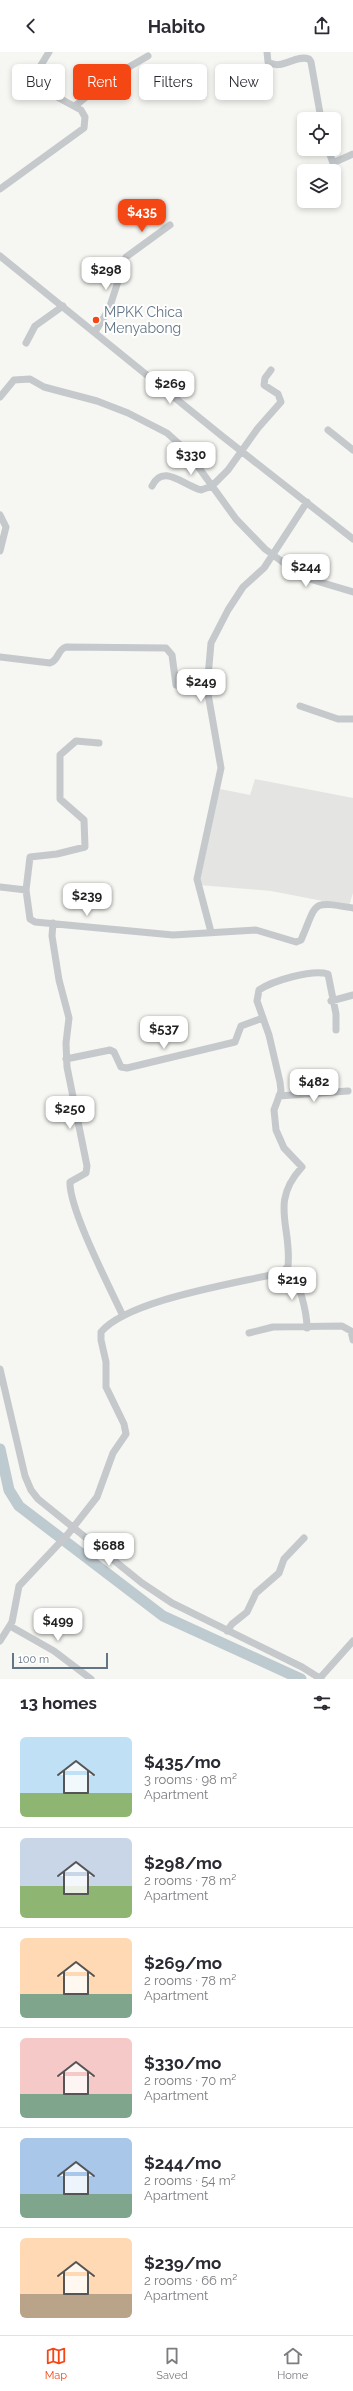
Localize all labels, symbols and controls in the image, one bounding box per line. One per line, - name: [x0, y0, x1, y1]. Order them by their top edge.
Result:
- icon: back: [20, 15, 42, 37]
- icon: share: [311, 15, 333, 37]
- text: Habito: [148, 16, 205, 37]
- chip: Buy: [12, 64, 65, 100]
- chip: Rent: [73, 64, 131, 100]
- chip: Filters: [139, 64, 207, 100]
- chip: New: [215, 64, 273, 100]
- map controls: [297, 112, 341, 208]
- button: locate: [297, 112, 341, 156]
- button: layers: [297, 164, 341, 208]
- pin: $435: [118, 199, 166, 233]
- text: $435: [127, 204, 157, 219]
- pin: $298: [82, 257, 130, 291]
- text: $298: [90, 262, 122, 277]
- place label: MPKK Chica Menyabong: [104, 304, 183, 336]
- marker: MPKK Chica Menyabong: [91, 315, 101, 325]
- pin: $269: [146, 371, 194, 405]
- text: $269: [154, 376, 186, 391]
- pin: $330: [167, 442, 215, 476]
- text: $330: [176, 447, 206, 462]
- pin: $244: [282, 554, 330, 588]
- text: $244: [291, 559, 321, 574]
- pin: $249: [177, 669, 225, 703]
- text: $249: [186, 674, 216, 689]
- pin: $239: [63, 883, 111, 917]
- text: $239: [72, 888, 102, 903]
- pin: $537: [140, 1016, 188, 1050]
- text: $537: [149, 1021, 179, 1036]
- pin: $482: [290, 1069, 338, 1103]
- text: $482: [299, 1074, 329, 1089]
- pin: $250: [46, 1096, 94, 1130]
- text: $250: [55, 1101, 85, 1116]
- pin: $219: [268, 1267, 316, 1301]
- text: $219: [277, 1272, 307, 1287]
- pin: $688: [85, 1533, 133, 1567]
- text: $688: [93, 1538, 125, 1553]
- pin: $499: [34, 1608, 82, 1642]
- text: $499: [43, 1613, 73, 1628]
- scale bar: [12, 1651, 108, 1670]
- text: 100 m: [18, 1653, 49, 1666]
- icon: filters: [311, 1692, 333, 1714]
- text: 13 homes: [20, 1693, 97, 1713]
- text: $435/mo: [144, 1752, 221, 1772]
- icon: home: [52, 1753, 100, 1801]
- text: 3 rooms · 98 m²: [144, 1772, 237, 1787]
- text: Apartment: [144, 1787, 208, 1802]
- text: $298/mo: [144, 1853, 222, 1873]
- icon: home: [52, 1854, 100, 1902]
- text: 2 rooms · 78 m²: [144, 1873, 236, 1888]
- text: Apartment: [144, 1888, 208, 1903]
- text: $269/mo: [144, 1953, 222, 1973]
- icon: home: [52, 1954, 100, 2002]
- text: 2 rooms · 78 m²: [144, 1973, 236, 1988]
- text: Apartment: [144, 1988, 208, 2003]
- text: $330/mo: [144, 2053, 221, 2073]
- icon: home: [52, 2054, 100, 2102]
- text: 2 rooms · 70 m²: [144, 2073, 236, 2088]
- text: Apartment: [144, 2088, 208, 2103]
- text: $244/mo: [144, 2153, 221, 2173]
- icon: home: [52, 2154, 100, 2202]
- text: 2 rooms · 54 m²: [144, 2173, 236, 2188]
- text: Apartment: [144, 2188, 208, 2203]
- text: $239/mo: [144, 2253, 221, 2273]
- icon: home: [52, 2254, 100, 2302]
- text: 2 rooms · 66 m²: [144, 2273, 237, 2288]
- text: Apartment: [144, 2288, 208, 2303]
- tab: Map: [45, 2345, 67, 2382]
- tab: Saved: [156, 2345, 188, 2382]
- tab: Home: [277, 2345, 308, 2382]

